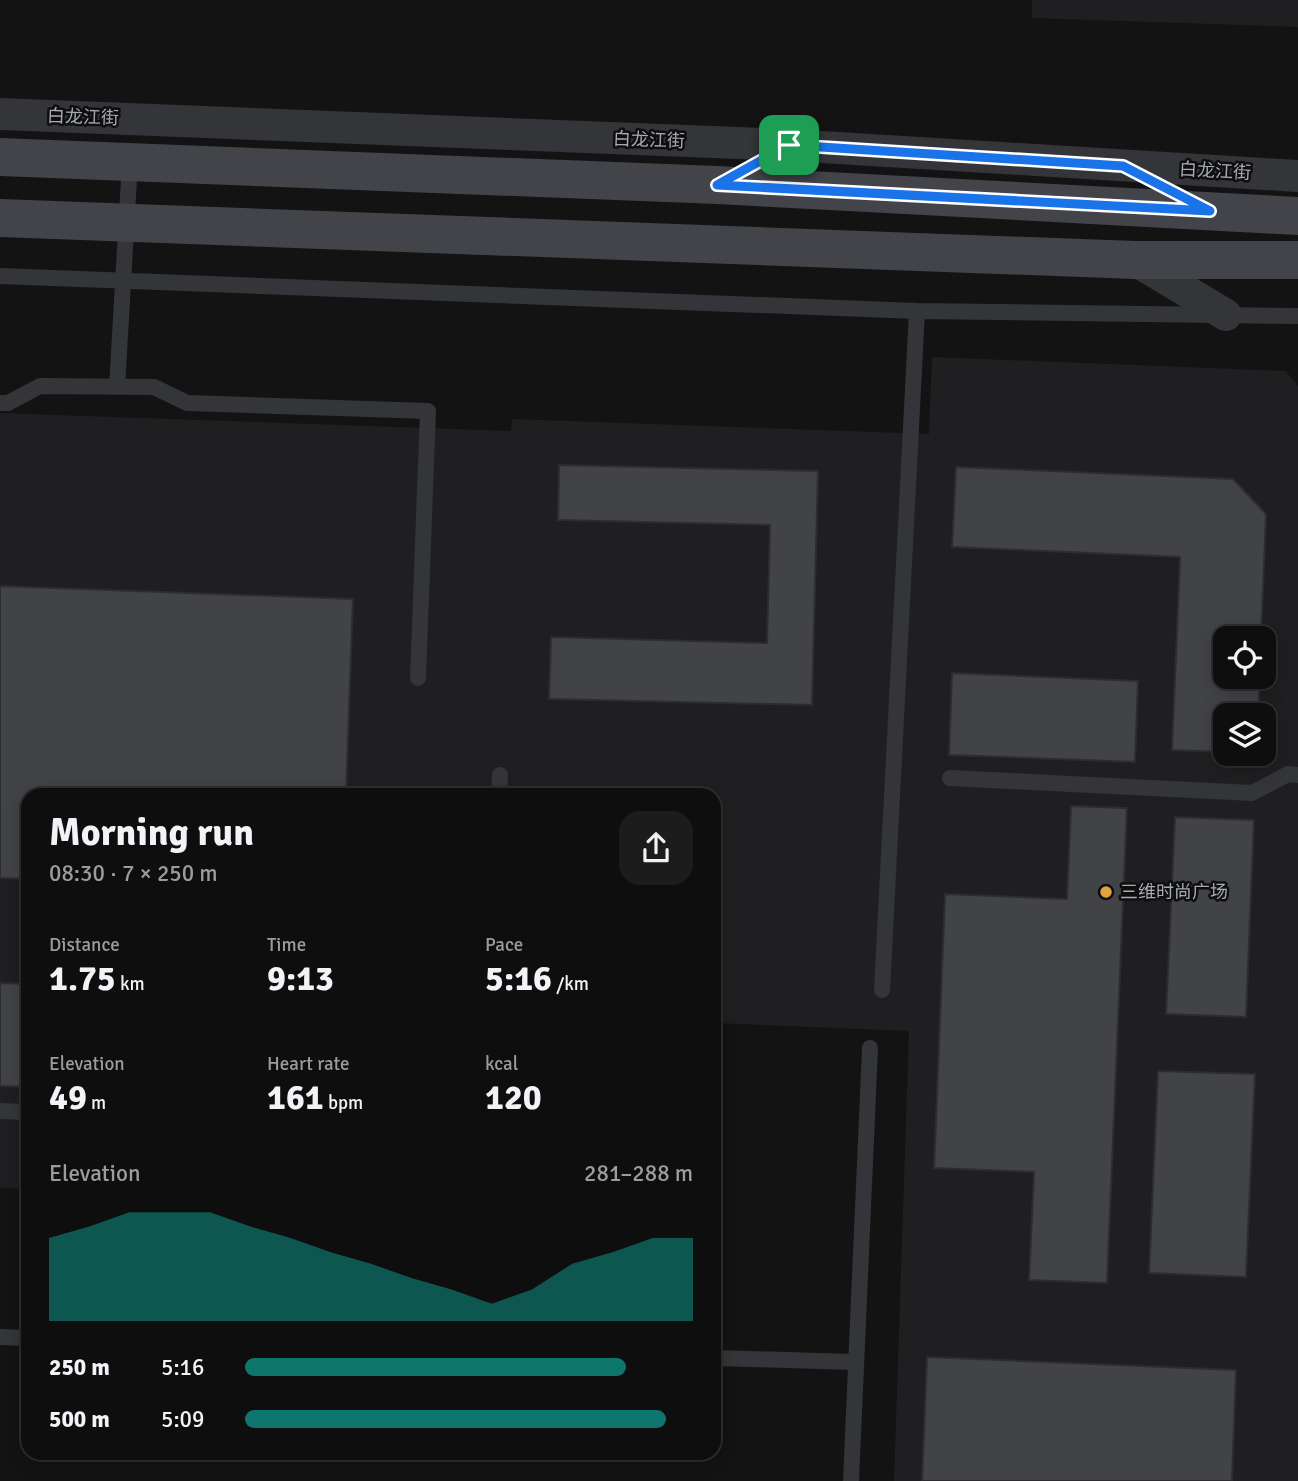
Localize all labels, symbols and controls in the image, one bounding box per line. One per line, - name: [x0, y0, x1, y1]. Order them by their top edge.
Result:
- street label: 白龙江街: [47, 105, 119, 129]
- pin: [759, 115, 819, 175]
- icon: arrive: [770, 126, 808, 164]
- street label: 白龙江街: [613, 128, 685, 152]
- street label: 白龙江街: [1178, 158, 1252, 184]
- map controls: [1213, 626, 1276, 766]
- button: locate: [1213, 626, 1276, 689]
- button: layers: [1213, 703, 1276, 766]
- text: Morning run: [49, 809, 254, 856]
- button: share: [619, 811, 693, 885]
- text: 08:30 · 7 × 250 m: [49, 859, 218, 888]
- place label: 三维时尚广场: [1120, 881, 1228, 903]
- marker: 三维时尚广场: [1098, 884, 1114, 900]
- text: Distance: [49, 933, 120, 957]
- text: Time: [267, 933, 306, 957]
- text: Pace: [485, 933, 523, 957]
- text: 1.75: [49, 957, 116, 1000]
- text: 9:13: [267, 957, 334, 1000]
- text: 5:16: [485, 957, 552, 1000]
- text: km: [116, 972, 145, 996]
- text: /km: [552, 972, 589, 996]
- text: Elevation: [49, 1052, 125, 1076]
- text: Heart rate: [267, 1052, 349, 1076]
- text: kcal: [485, 1052, 518, 1076]
- text: 49: [49, 1076, 87, 1119]
- text: 161: [267, 1076, 324, 1119]
- text: 120: [485, 1076, 542, 1119]
- text: m: [87, 1091, 106, 1115]
- text: bpm: [324, 1091, 363, 1115]
- text: Elevation: [49, 1159, 141, 1188]
- text: 281–288 m: [584, 1159, 693, 1188]
- text: 250 m: [49, 1353, 110, 1382]
- text: 5:16: [161, 1353, 204, 1382]
- text: 500 m: [49, 1405, 110, 1434]
- text: 5:09: [161, 1405, 204, 1434]

